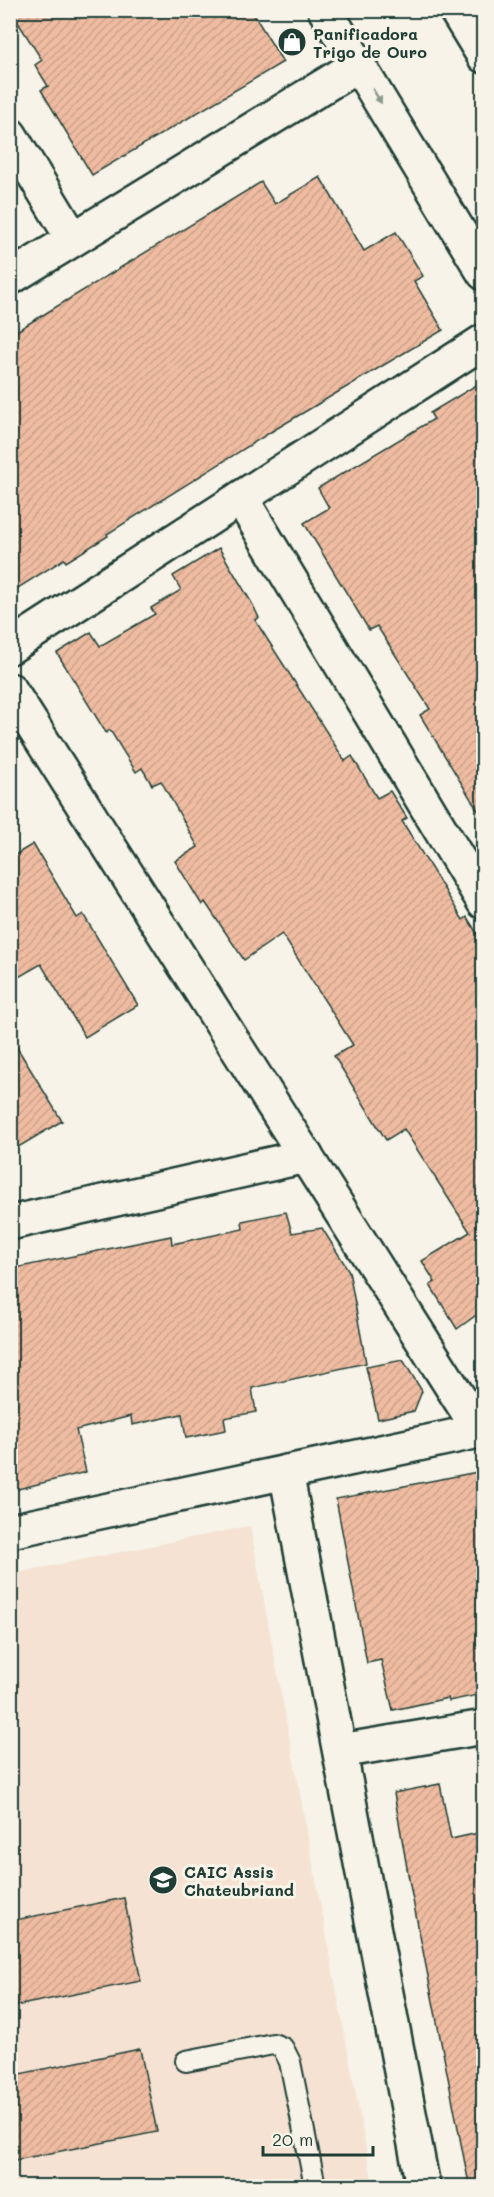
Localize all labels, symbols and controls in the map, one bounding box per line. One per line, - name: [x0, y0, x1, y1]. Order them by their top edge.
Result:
- place label: Panificadora Trigo de Ouro: [313, 23, 427, 62]
- shop icon: Panificadora Trigo de Ouro: [276, 26, 308, 58]
- one-way arrow: [372, 88, 383, 104]
- place label: CAIC Assis Chateubriand: [184, 1861, 294, 1900]
- school or university icon: CAIC Assis Chateubriand: [147, 1864, 179, 1896]
- scale bar: [263, 2119, 372, 2157]
- text: 20 m: [272, 2127, 313, 2151]

